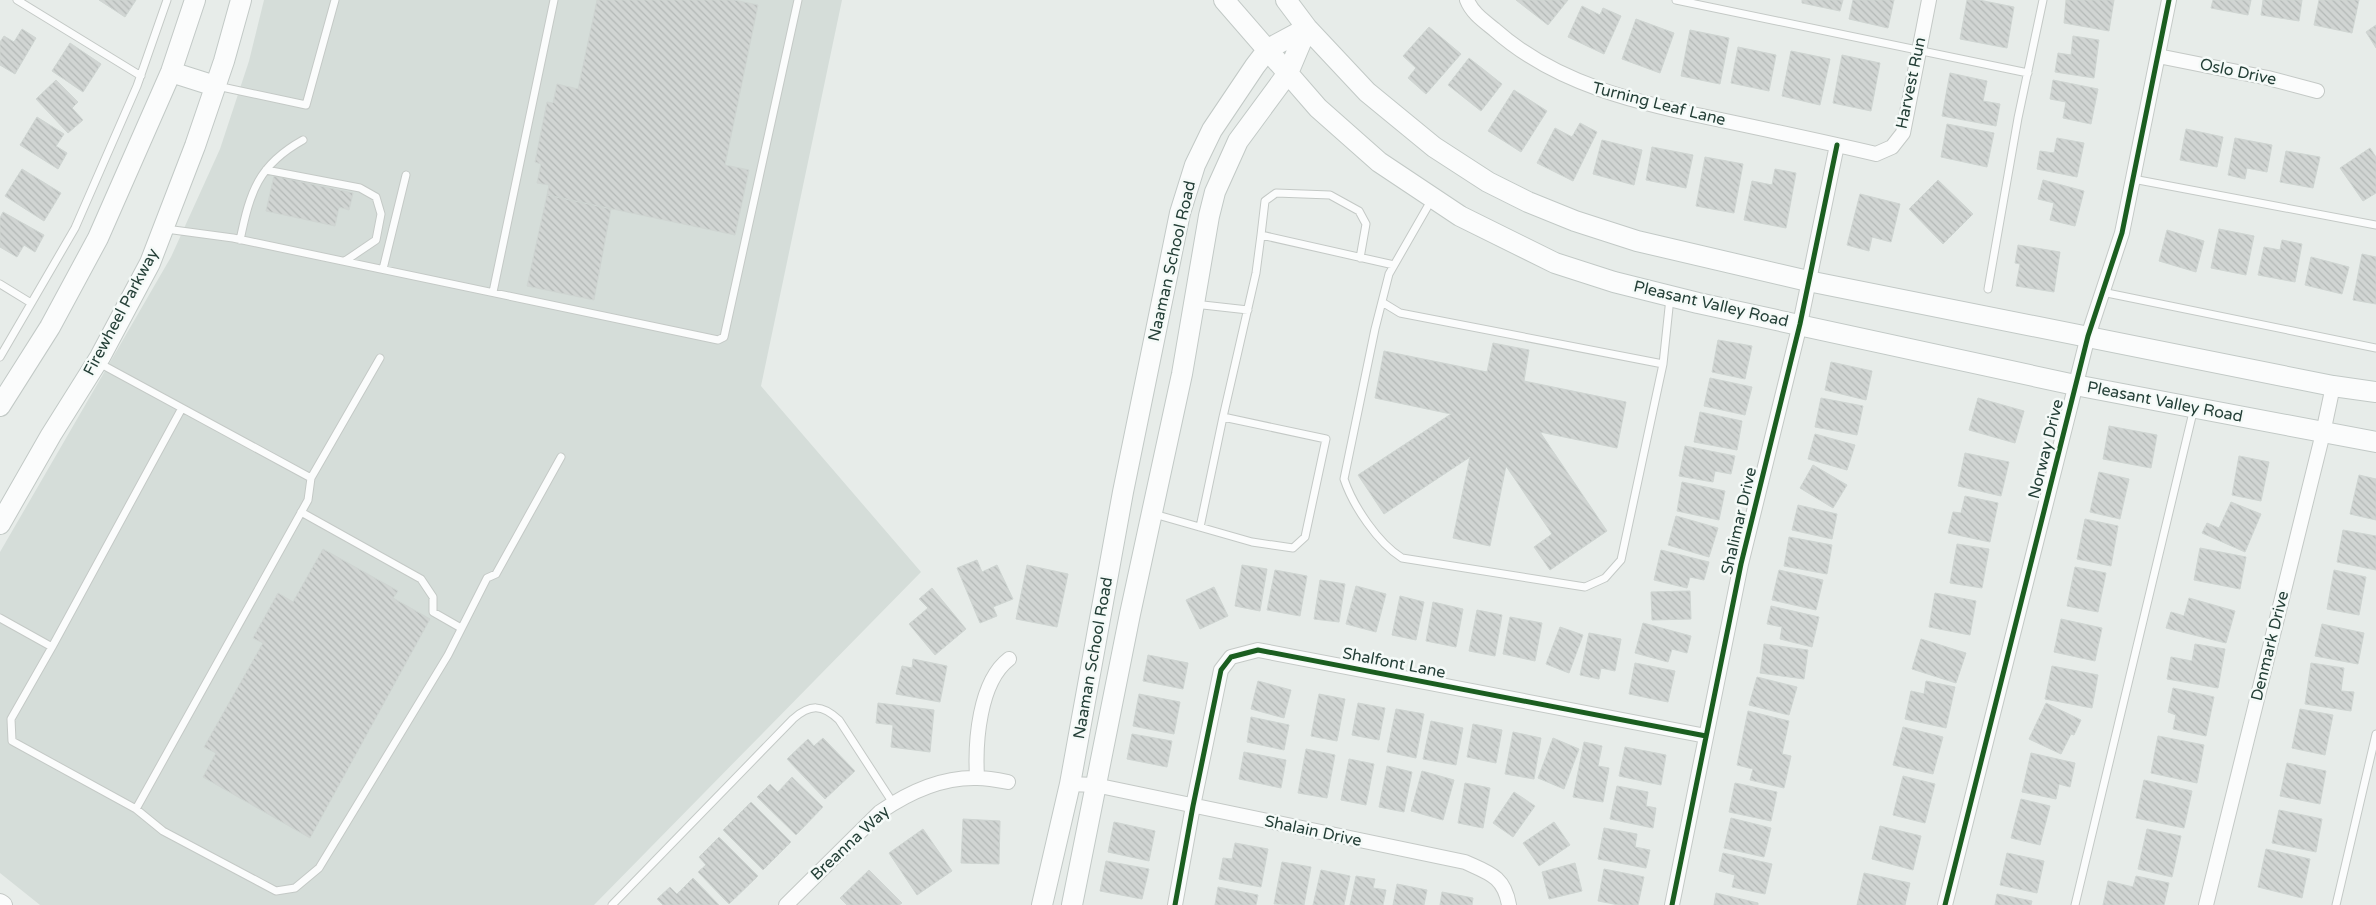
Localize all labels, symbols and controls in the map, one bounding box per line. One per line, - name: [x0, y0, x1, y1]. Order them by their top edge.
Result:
- street label: Harvest Run: [1892, 35, 1930, 131]
- street label: Oslo Drive: [2198, 54, 2278, 90]
- street label: Turning Leaf Lane: [1590, 78, 1728, 130]
- street label: Naaman School Road: [1144, 179, 1200, 343]
- street label: Firewheel Parkway: [79, 245, 163, 379]
- street label: Pleasant Valley Road: [1632, 276, 1790, 332]
- street label: Pleasant Valley Road: [2085, 377, 2245, 427]
- street label: Norway Drive: [2024, 397, 2068, 501]
- street label: Shalimar Drive: [1717, 465, 1761, 577]
- street label: Naaman School Road: [1069, 575, 1117, 741]
- street label: Denmark Drive: [2247, 589, 2293, 703]
- street label: Shalfont Lane: [1341, 643, 1447, 683]
- street label: Breanna Way: [806, 801, 894, 885]
- street label: Shalain Drive: [1263, 811, 1363, 851]

